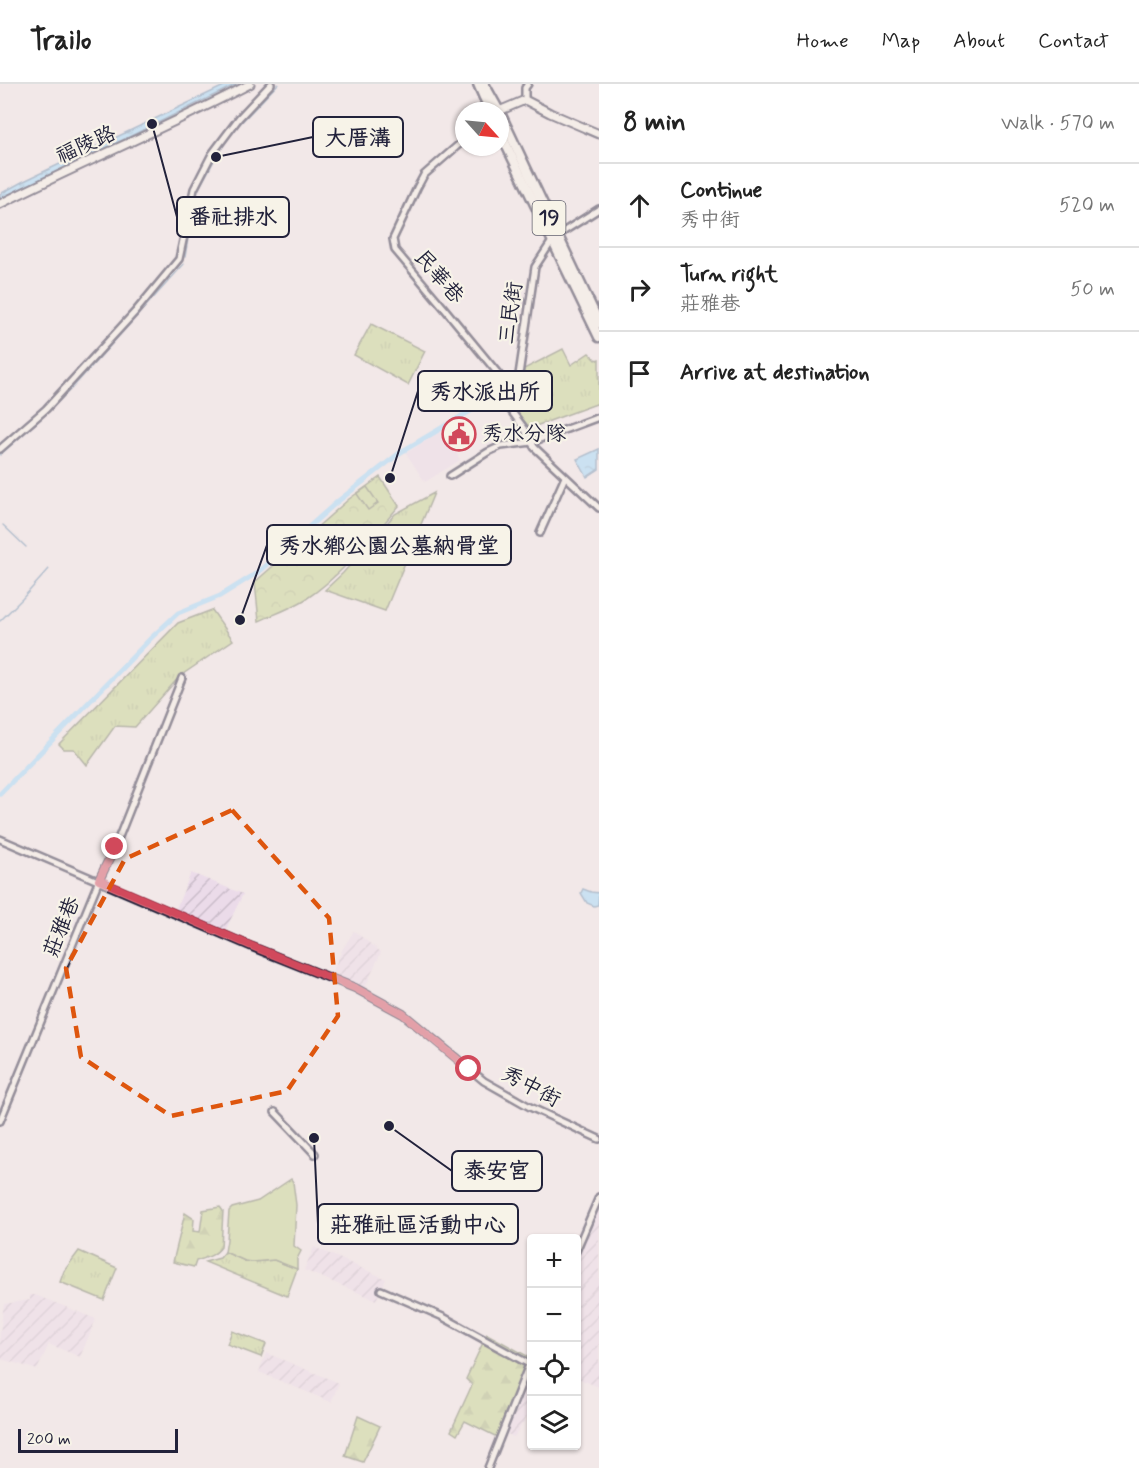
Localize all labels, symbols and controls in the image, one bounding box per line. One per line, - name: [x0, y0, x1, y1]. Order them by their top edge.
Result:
- text: Trailo: [30, 23, 91, 60]
- text: Home: [797, 27, 849, 55]
- text: Map: [882, 27, 920, 55]
- text: About: [953, 27, 1005, 55]
- text: Contact: [1038, 27, 1109, 55]
- north arrow: [455, 102, 509, 156]
- text: 8 min: [623, 106, 686, 140]
- text: Walk · 570 m: [1001, 110, 1115, 137]
- callout: 大厝溝: [313, 117, 403, 157]
- street label: 福陵路: [52, 119, 120, 171]
- text: 大厝溝: [325, 125, 391, 153]
- text: Continue: [680, 177, 762, 205]
- icon: ahead: [623, 189, 656, 222]
- text: 520 m: [1059, 192, 1115, 219]
- callout: 番社排水: [177, 197, 289, 237]
- road number: 19: [532, 201, 566, 235]
- text: 番社排水: [189, 204, 277, 232]
- text: 秀中街: [680, 207, 740, 234]
- street label: 民華巷: [408, 244, 470, 310]
- text: Turn right: [680, 261, 778, 289]
- icon: right: [623, 273, 656, 306]
- text: 50 m: [1070, 276, 1115, 303]
- street label: 三民街: [493, 280, 529, 346]
- text: 莊雅巷: [680, 291, 740, 318]
- icon: arrive: [623, 357, 656, 390]
- text: Arrive at destination: [680, 359, 870, 387]
- callout: 秀水派出所: [418, 371, 552, 411]
- text: 秀水派出所: [430, 379, 540, 407]
- public building icon: 秀水分隊: [441, 416, 477, 452]
- place label: 秀水分隊: [482, 420, 566, 448]
- callout: 秀水鄉公園公墓納骨堂: [267, 525, 511, 565]
- text: 秀水鄉公園公墓納骨堂: [279, 533, 499, 561]
- route end: [101, 833, 127, 859]
- street label: 莊雅巷: [37, 893, 87, 961]
- route start: [455, 1055, 481, 1081]
- street label: 秀中街: [497, 1060, 565, 1114]
- callout: 泰安宮: [452, 1151, 542, 1191]
- text: 泰安宮: [464, 1158, 530, 1186]
- callout: 莊雅社區活動中心: [318, 1204, 518, 1244]
- text: 莊雅社區活動中心: [330, 1212, 506, 1240]
- map controls: [527, 1234, 581, 1450]
- button: +: [527, 1234, 581, 1288]
- button: −: [527, 1288, 581, 1342]
- button: locate: [527, 1342, 581, 1396]
- button: layers: [527, 1396, 581, 1450]
- scale bar: [18, 1426, 178, 1454]
- text: 200 m: [27, 1429, 71, 1450]

